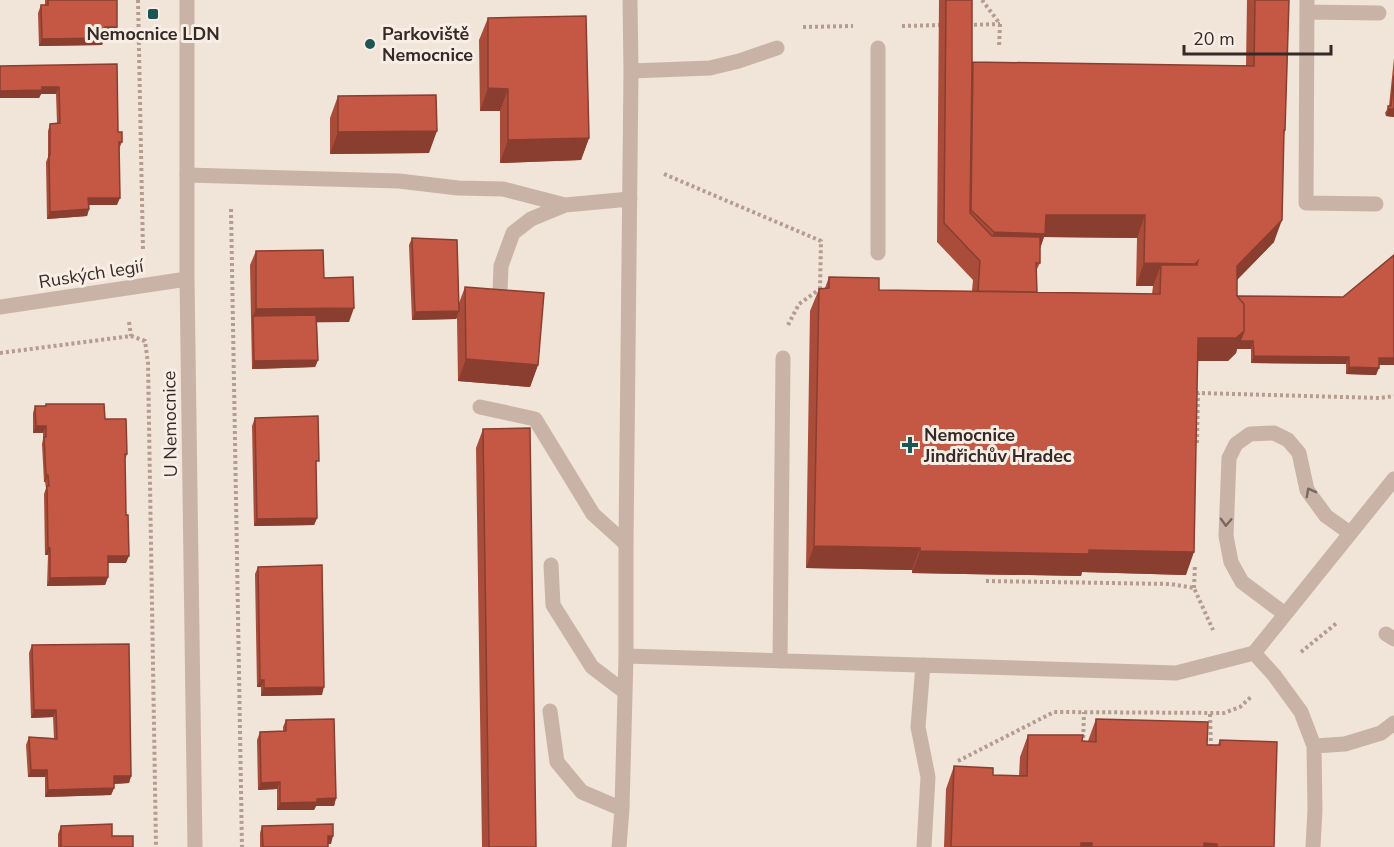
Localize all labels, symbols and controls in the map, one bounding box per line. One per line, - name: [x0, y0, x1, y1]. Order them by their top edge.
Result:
- marker: Nemocnice LDN: [146, 7, 160, 21]
- scale bar: [1184, 18, 1331, 56]
- place label: Nemocnice LDN: [86, 22, 220, 46]
- place label: Parkoviště Nemocnice: [382, 22, 473, 67]
- text: 20 m: [1193, 27, 1235, 51]
- marker: Parkoviště Nemocnice: [363, 37, 377, 51]
- street label: Ruských legií: [37, 254, 146, 294]
- street label: U Nemocnice: [157, 371, 183, 477]
- place label: Nemocnice Jindřichův Hradec: [923, 423, 1072, 468]
- marker: Nemocnice Jindřichův Hradec: [901, 436, 919, 454]
- one-way arrow: [1306, 488, 1317, 498]
- one-way arrow: [1220, 518, 1233, 527]

